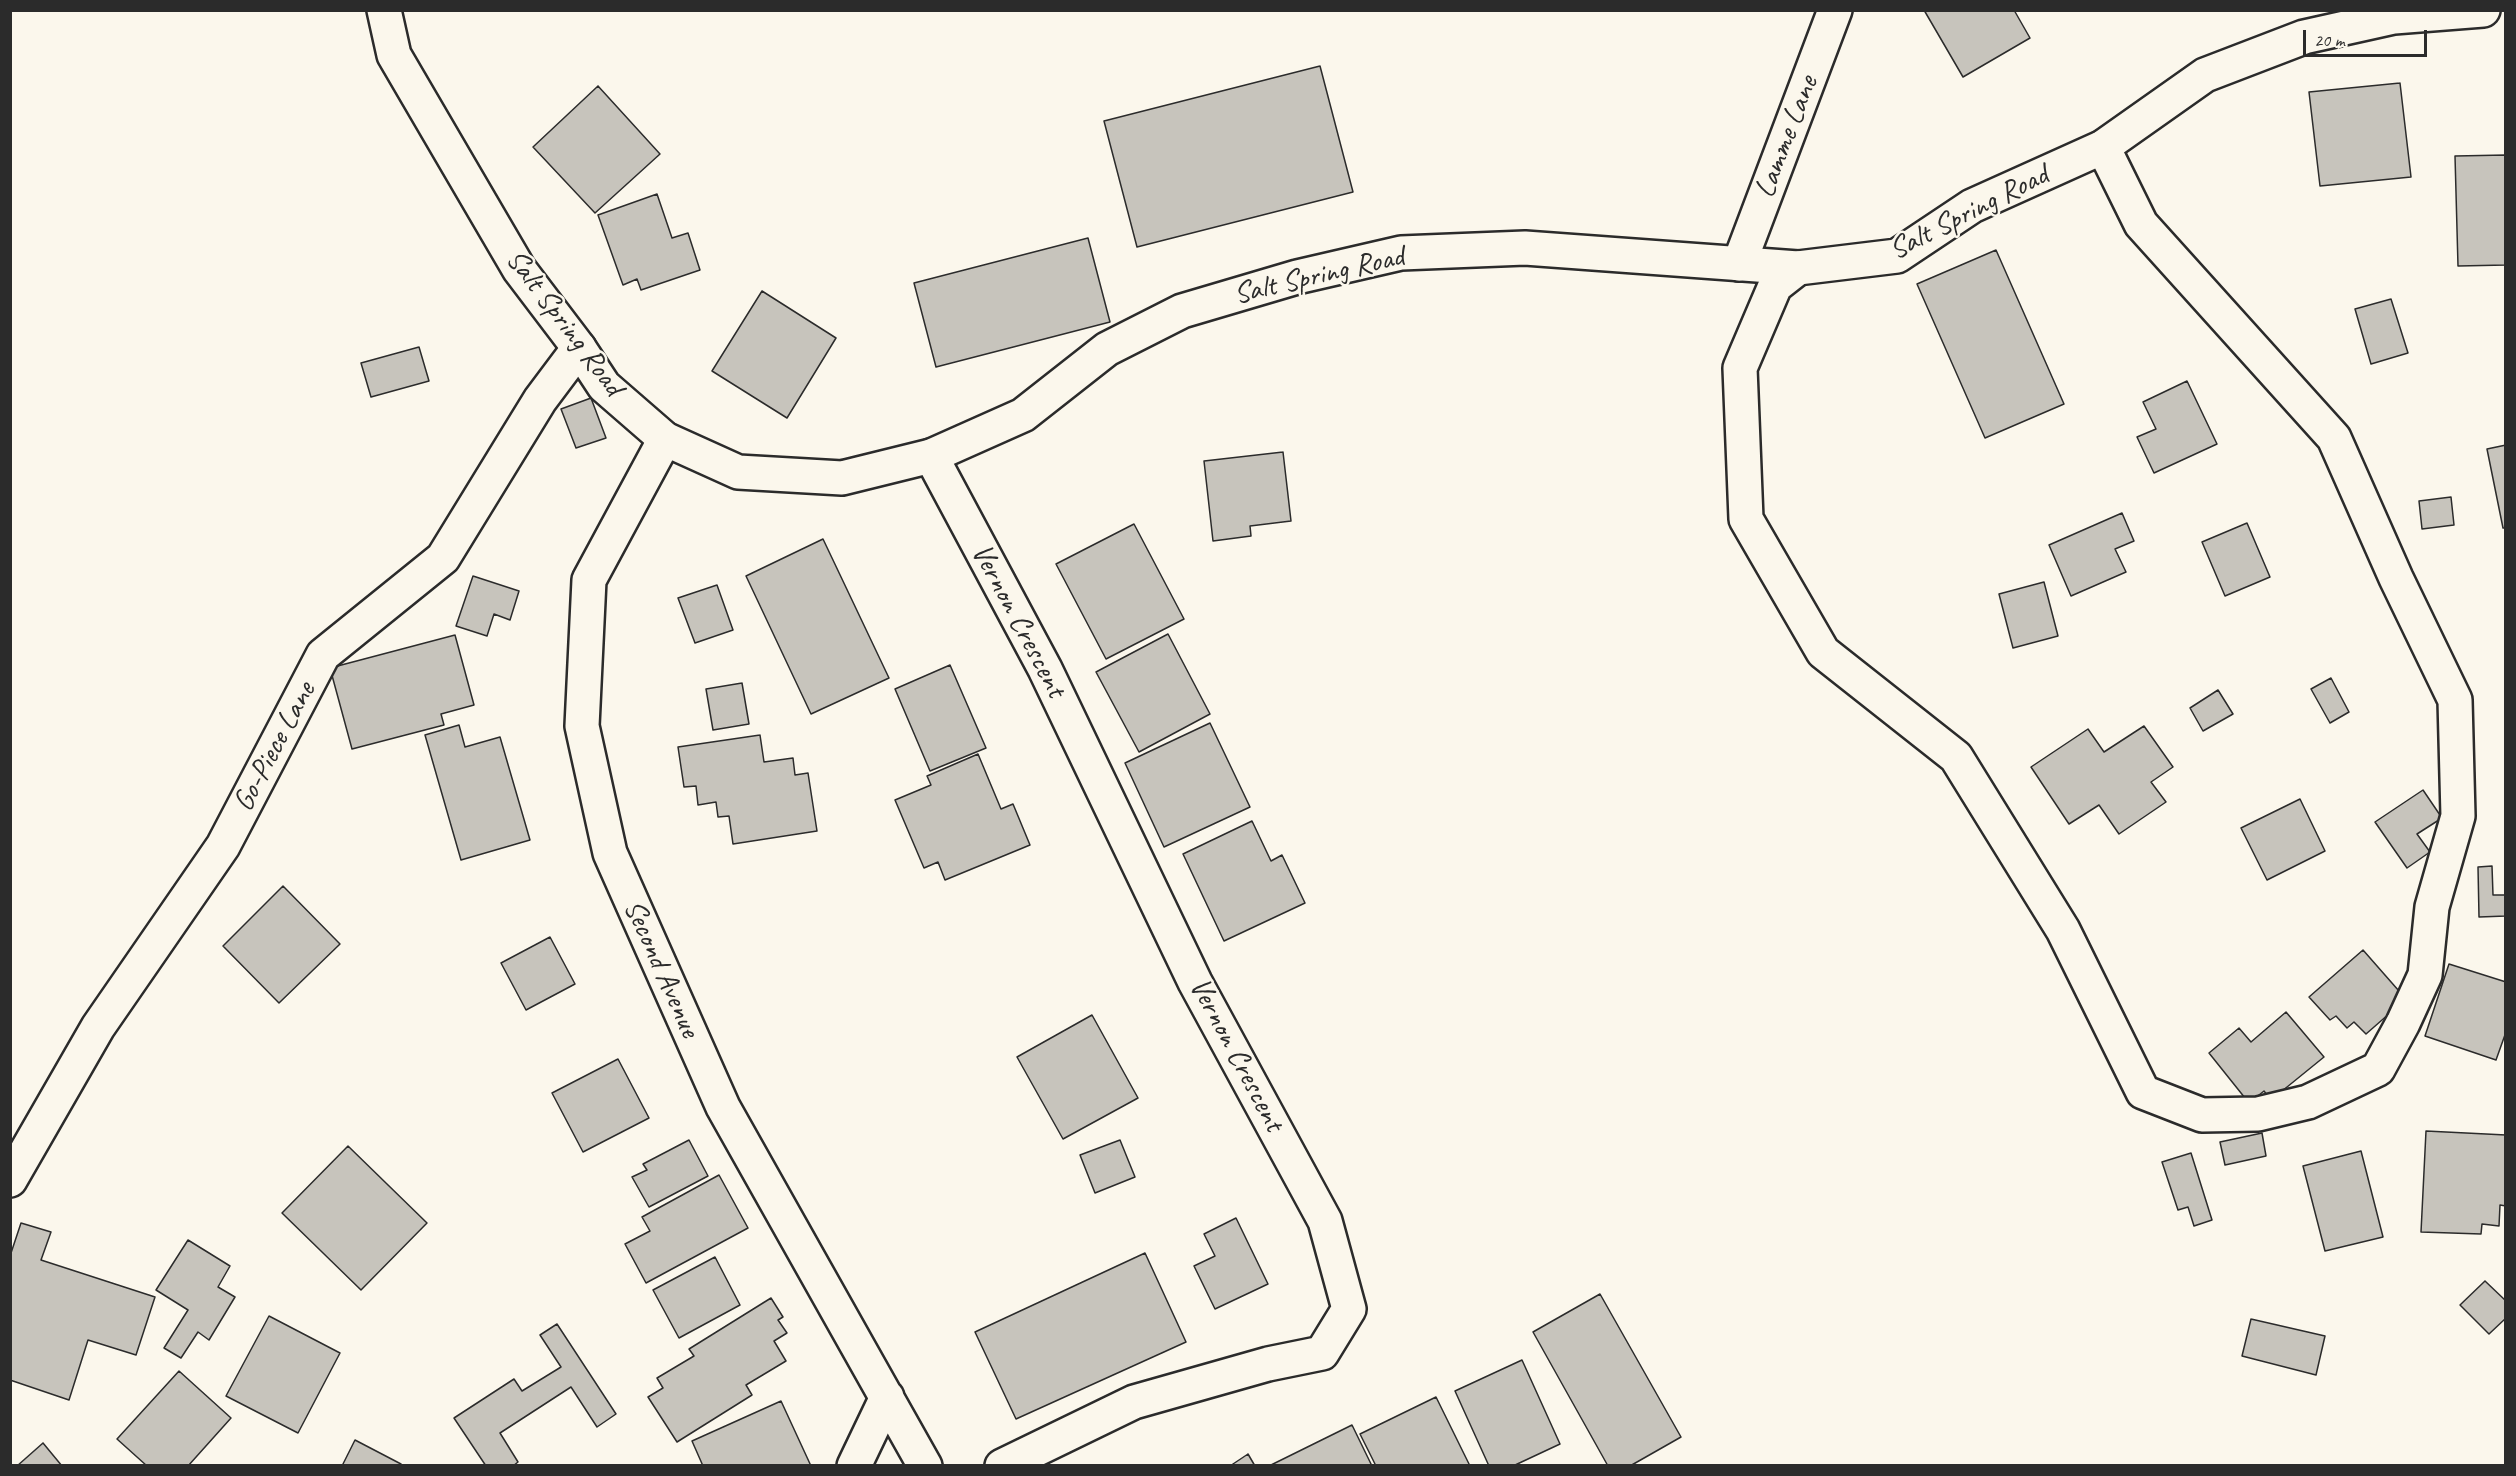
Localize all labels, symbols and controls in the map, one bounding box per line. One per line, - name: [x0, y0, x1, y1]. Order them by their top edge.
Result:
- scale bar: [2306, 18, 2430, 56]
- text: 20 m: [2314, 29, 2345, 51]
- street label: Lamme Lane: [1747, 71, 1827, 203]
- street label: Salt Spring Road: [1883, 158, 2055, 268]
- street label: Salt Spring Road: [1230, 239, 1408, 313]
- street label: Salt Spring Road: [497, 243, 631, 403]
- street label: Vernon Crescent: [963, 538, 1073, 704]
- street label: Go-Piece Lane: [226, 676, 324, 818]
- street label: Second Avenue: [615, 895, 707, 1043]
- street label: Vernon Crescent: [1181, 972, 1291, 1138]

